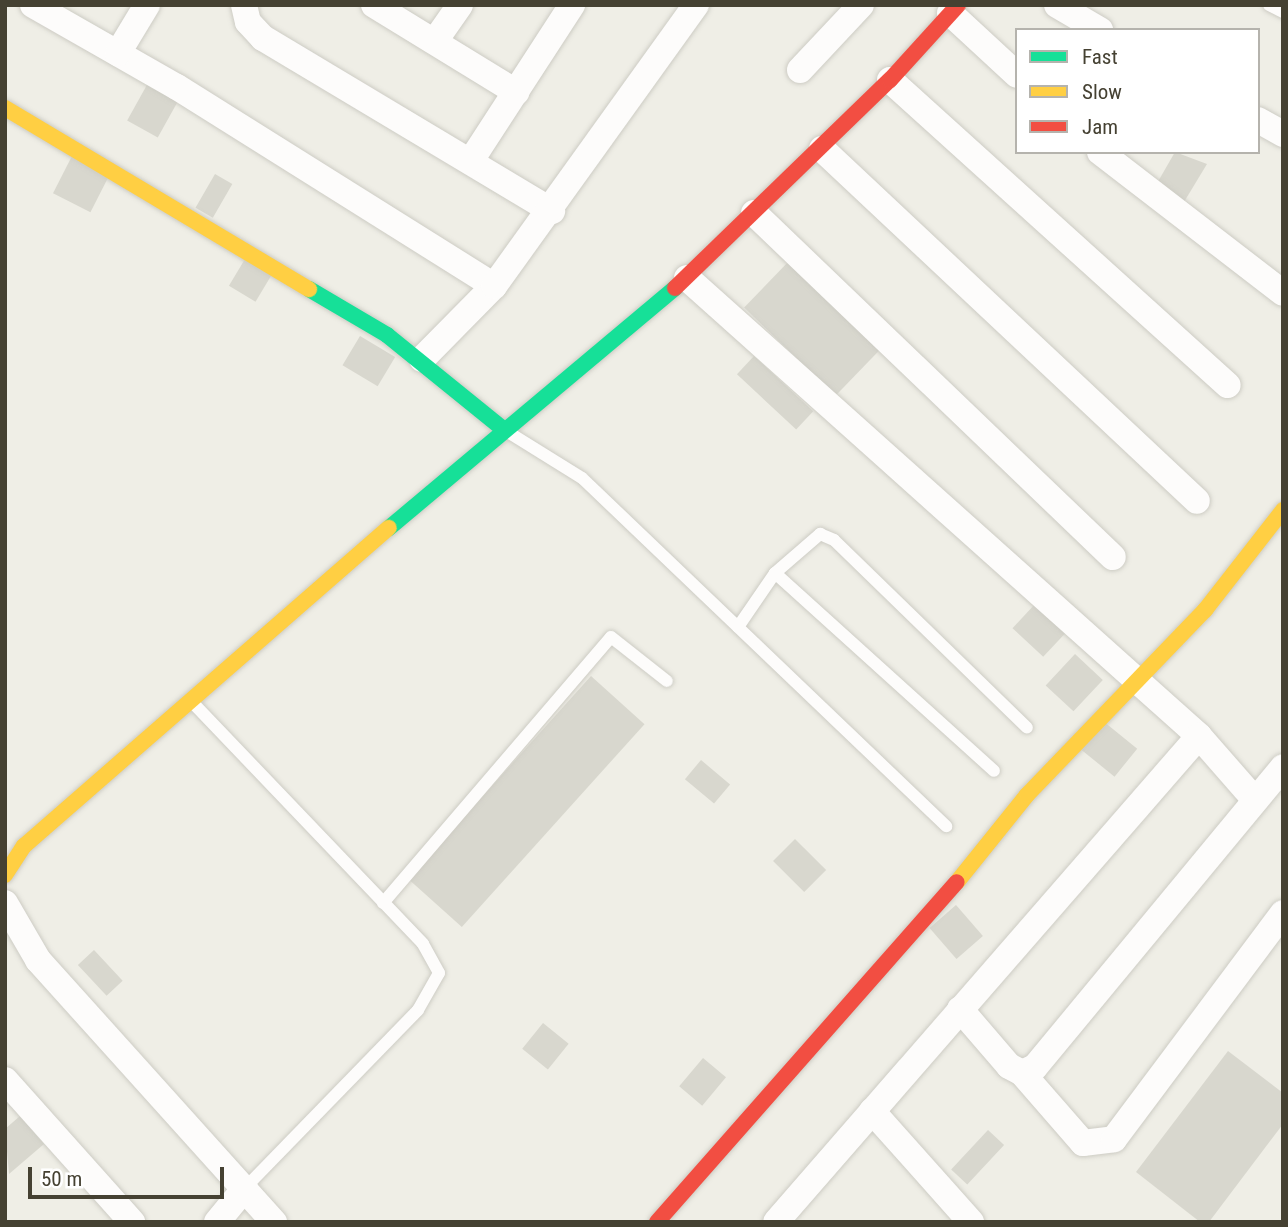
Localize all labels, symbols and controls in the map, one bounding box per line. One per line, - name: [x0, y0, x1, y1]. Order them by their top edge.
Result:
- legend: [1015, 28, 1260, 154]
- text: Fast: [1082, 45, 1118, 69]
- text: Slow: [1082, 80, 1122, 104]
- text: Jam: [1082, 115, 1118, 139]
- scale bar: [32, 1154, 228, 1198]
- text: 50 m: [41, 1167, 82, 1191]

